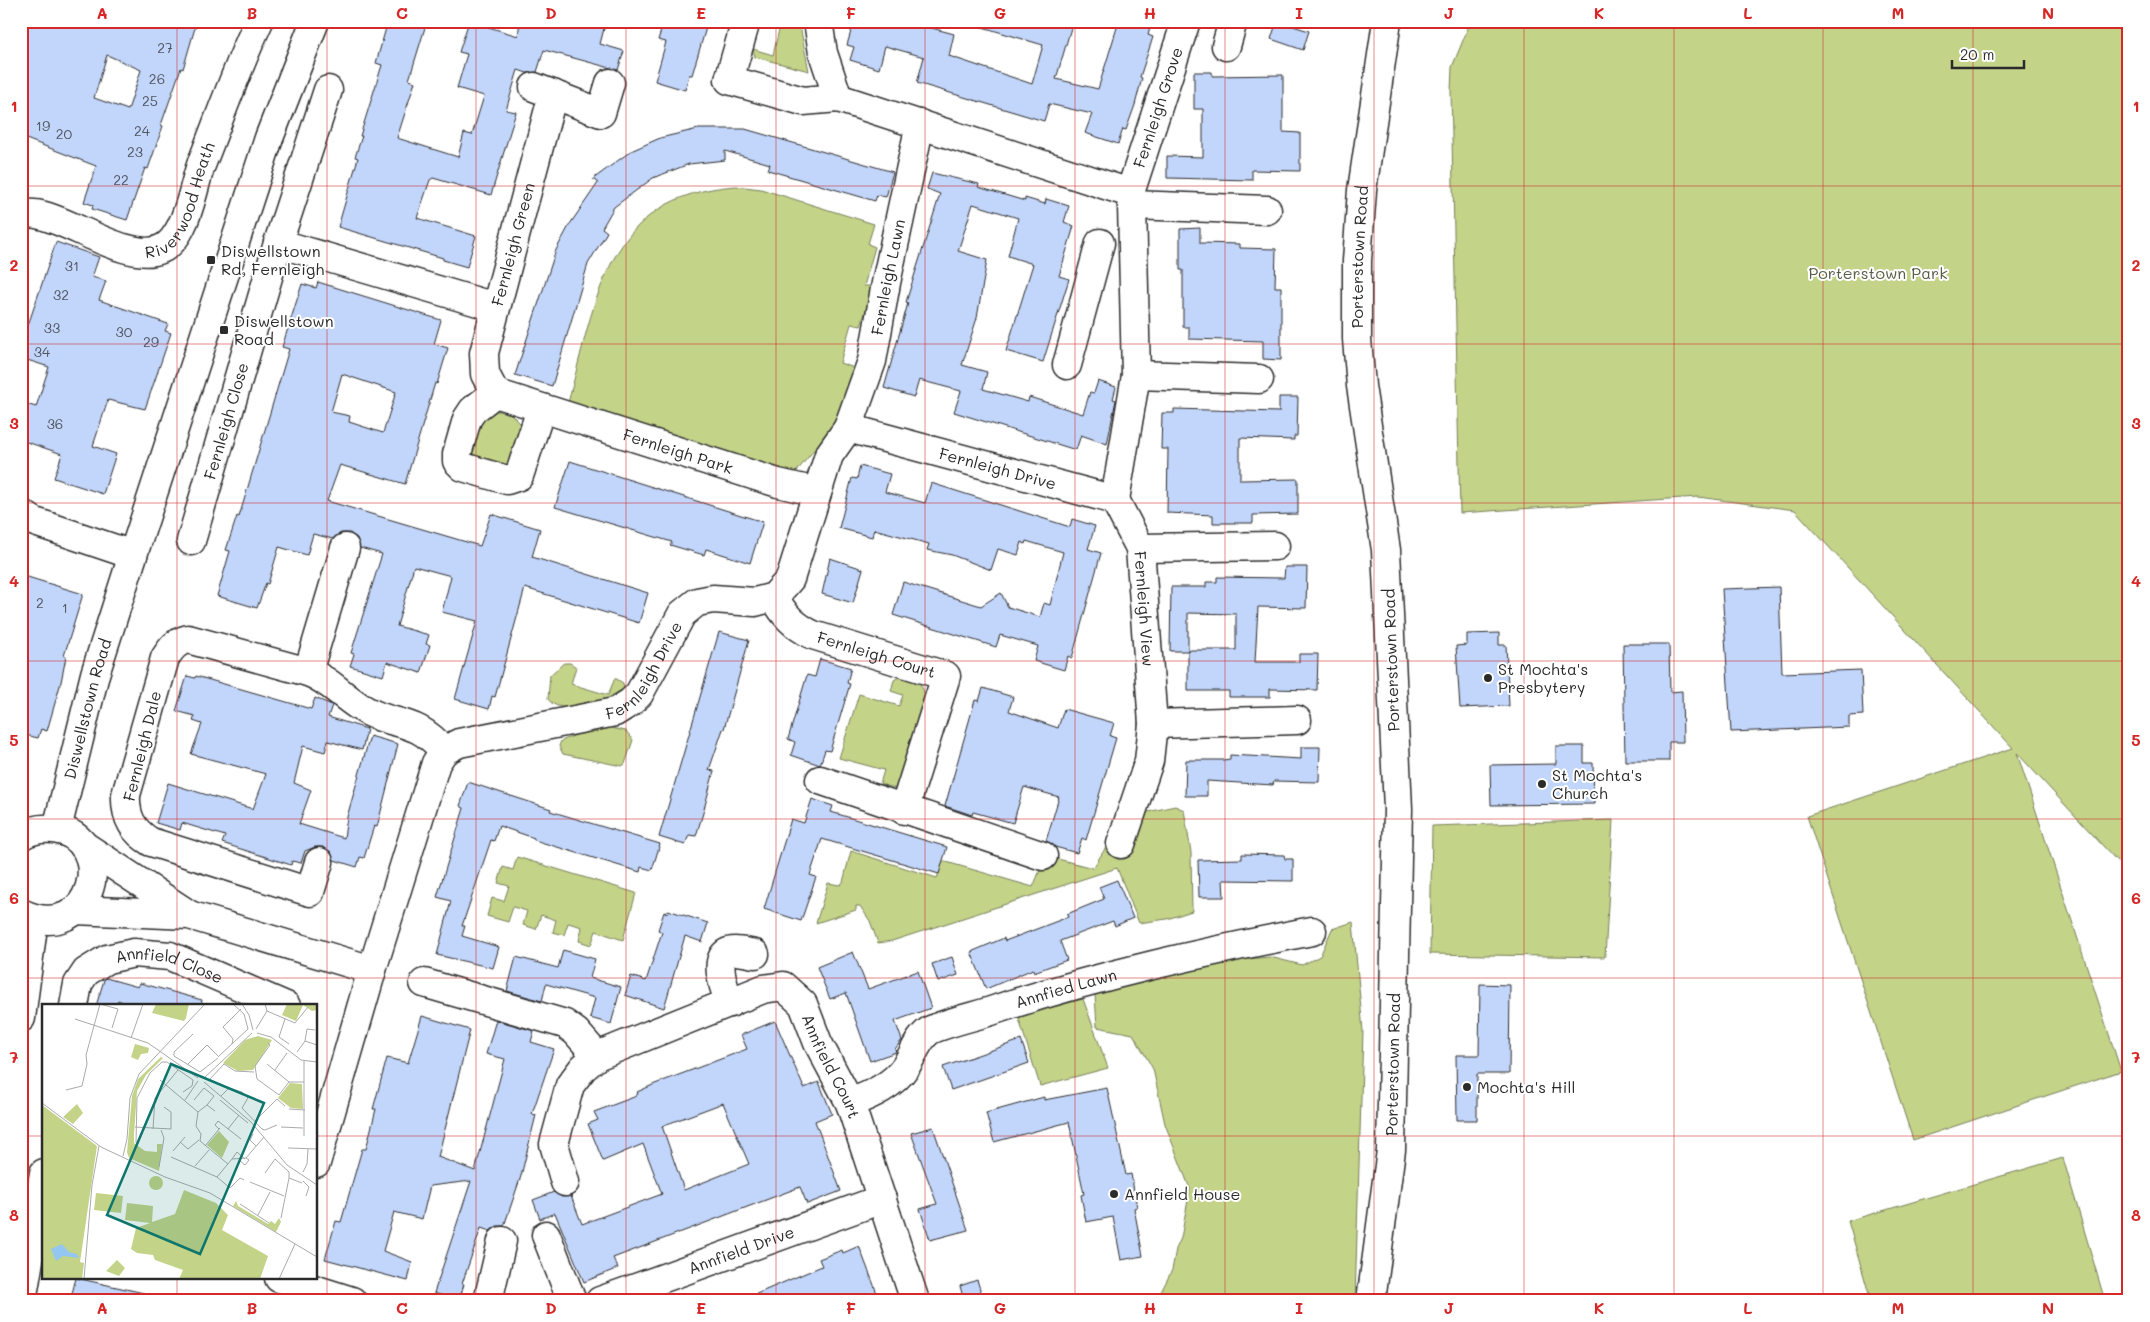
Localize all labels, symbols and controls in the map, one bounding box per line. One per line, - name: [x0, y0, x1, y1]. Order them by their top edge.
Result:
- text: A: [96, 2, 108, 23]
- text: B: [247, 2, 257, 23]
- text: C: [396, 2, 408, 23]
- text: D: [545, 2, 557, 23]
- text: E: [696, 2, 706, 23]
- text: F: [846, 2, 856, 23]
- text: G: [994, 2, 1006, 23]
- text: H: [1144, 2, 1156, 23]
- text: I: [1295, 2, 1303, 23]
- text: J: [1444, 2, 1454, 23]
- text: K: [1594, 2, 1604, 23]
- text: L: [1743, 2, 1753, 23]
- text: M: [1892, 2, 1904, 23]
- text: N: [2042, 2, 2054, 23]
- house number: 27: [157, 38, 173, 57]
- scale bar: [1952, 38, 2025, 70]
- street label: Fernleigh Grove: [1128, 44, 1187, 170]
- text: 20 m: [1960, 44, 1994, 64]
- house number: 26: [149, 69, 165, 88]
- house number: 25: [142, 91, 158, 110]
- text: 1: [10, 95, 18, 116]
- text: 1: [2132, 95, 2140, 116]
- house number: 19: [36, 116, 50, 135]
- house number: 24: [134, 121, 151, 140]
- house number: 20: [56, 124, 73, 143]
- street label: Riverwood Heath: [144, 139, 219, 262]
- house number: 23: [127, 142, 143, 161]
- house number: 22: [113, 170, 129, 189]
- street label: Fernleigh Green: [486, 180, 539, 308]
- street label: Porterstown Road: [1346, 185, 1372, 328]
- street label: Fernleigh Lawn: [866, 217, 909, 337]
- place label: Diswellstown Rd, Fernleigh: [221, 240, 324, 279]
- text: 2: [10, 254, 19, 275]
- marker: Diswellstown Rd, Fernleigh: [205, 254, 217, 266]
- text: 2: [2132, 254, 2141, 275]
- house number: 31: [65, 256, 79, 275]
- park label: Porterstown Park: [1808, 262, 1948, 283]
- house number: 32: [53, 285, 69, 304]
- place label: Diswellstown Road: [234, 310, 334, 349]
- house number: 33: [44, 318, 60, 337]
- house number: 30: [116, 322, 133, 341]
- marker: Diswellstown Road: [218, 324, 230, 336]
- house number: 29: [143, 332, 159, 351]
- house number: 34: [34, 342, 51, 361]
- street label: Fernleigh Close: [199, 360, 253, 482]
- text: 3: [9, 412, 19, 433]
- text: 3: [2131, 412, 2141, 433]
- house number: 36: [47, 414, 63, 433]
- street label: Fernleigh Park: [620, 423, 736, 478]
- street label: Fernleigh Drive: [937, 442, 1059, 494]
- street label: Fernleigh View: [1130, 550, 1160, 667]
- text: 4: [9, 570, 19, 591]
- text: 4: [2131, 570, 2141, 591]
- street label: Porterstown Road: [1378, 588, 1403, 732]
- house number: 2: [36, 593, 44, 612]
- house number: 1: [62, 598, 68, 617]
- street label: Fernleigh Drive: [604, 618, 686, 724]
- street label: Fernleigh Court: [815, 626, 939, 682]
- street label: Diswellstown Road: [59, 636, 116, 781]
- place label: St Mochta's Presbytery: [1498, 658, 1588, 697]
- marker: St Mochta's Presbytery: [1482, 672, 1494, 684]
- street label: Fernleigh Dale: [118, 689, 165, 803]
- text: 5: [9, 729, 19, 750]
- text: 5: [2131, 729, 2141, 750]
- place label: St Mochta's Church: [1552, 764, 1642, 803]
- marker: St Mochta's Church: [1536, 778, 1548, 790]
- text: 6: [9, 887, 19, 908]
- text: 6: [2131, 887, 2141, 908]
- street label: Annfield Close: [113, 942, 226, 988]
- street label: Annfied Lawn: [1012, 963, 1119, 1012]
- street label: Porterstown Road: [1380, 993, 1404, 1136]
- inset map: [42, 1004, 318, 1280]
- street label: Annfield Court: [798, 1011, 865, 1121]
- text: 7: [10, 1046, 19, 1067]
- text: 7: [2132, 1046, 2141, 1067]
- place label: Mochta's Hill: [1477, 1076, 1575, 1097]
- marker: Mochta's Hill: [1461, 1081, 1473, 1093]
- place label: Annfield House: [1124, 1183, 1240, 1204]
- marker: Annfield House: [1108, 1188, 1120, 1200]
- text: 8: [9, 1204, 19, 1225]
- text: 8: [2131, 1204, 2141, 1225]
- street label: Annfield Drive: [685, 1221, 797, 1278]
- text: A: [96, 1297, 108, 1318]
- text: B: [247, 1297, 257, 1318]
- text: C: [396, 1297, 408, 1318]
- text: D: [545, 1297, 557, 1318]
- text: E: [696, 1297, 706, 1318]
- text: F: [846, 1297, 856, 1318]
- text: G: [994, 1297, 1006, 1318]
- text: H: [1144, 1297, 1156, 1318]
- text: I: [1295, 1297, 1303, 1318]
- text: J: [1444, 1297, 1454, 1318]
- text: K: [1594, 1297, 1604, 1318]
- text: L: [1743, 1297, 1753, 1318]
- text: M: [1892, 1297, 1904, 1318]
- text: N: [2042, 1297, 2054, 1318]

